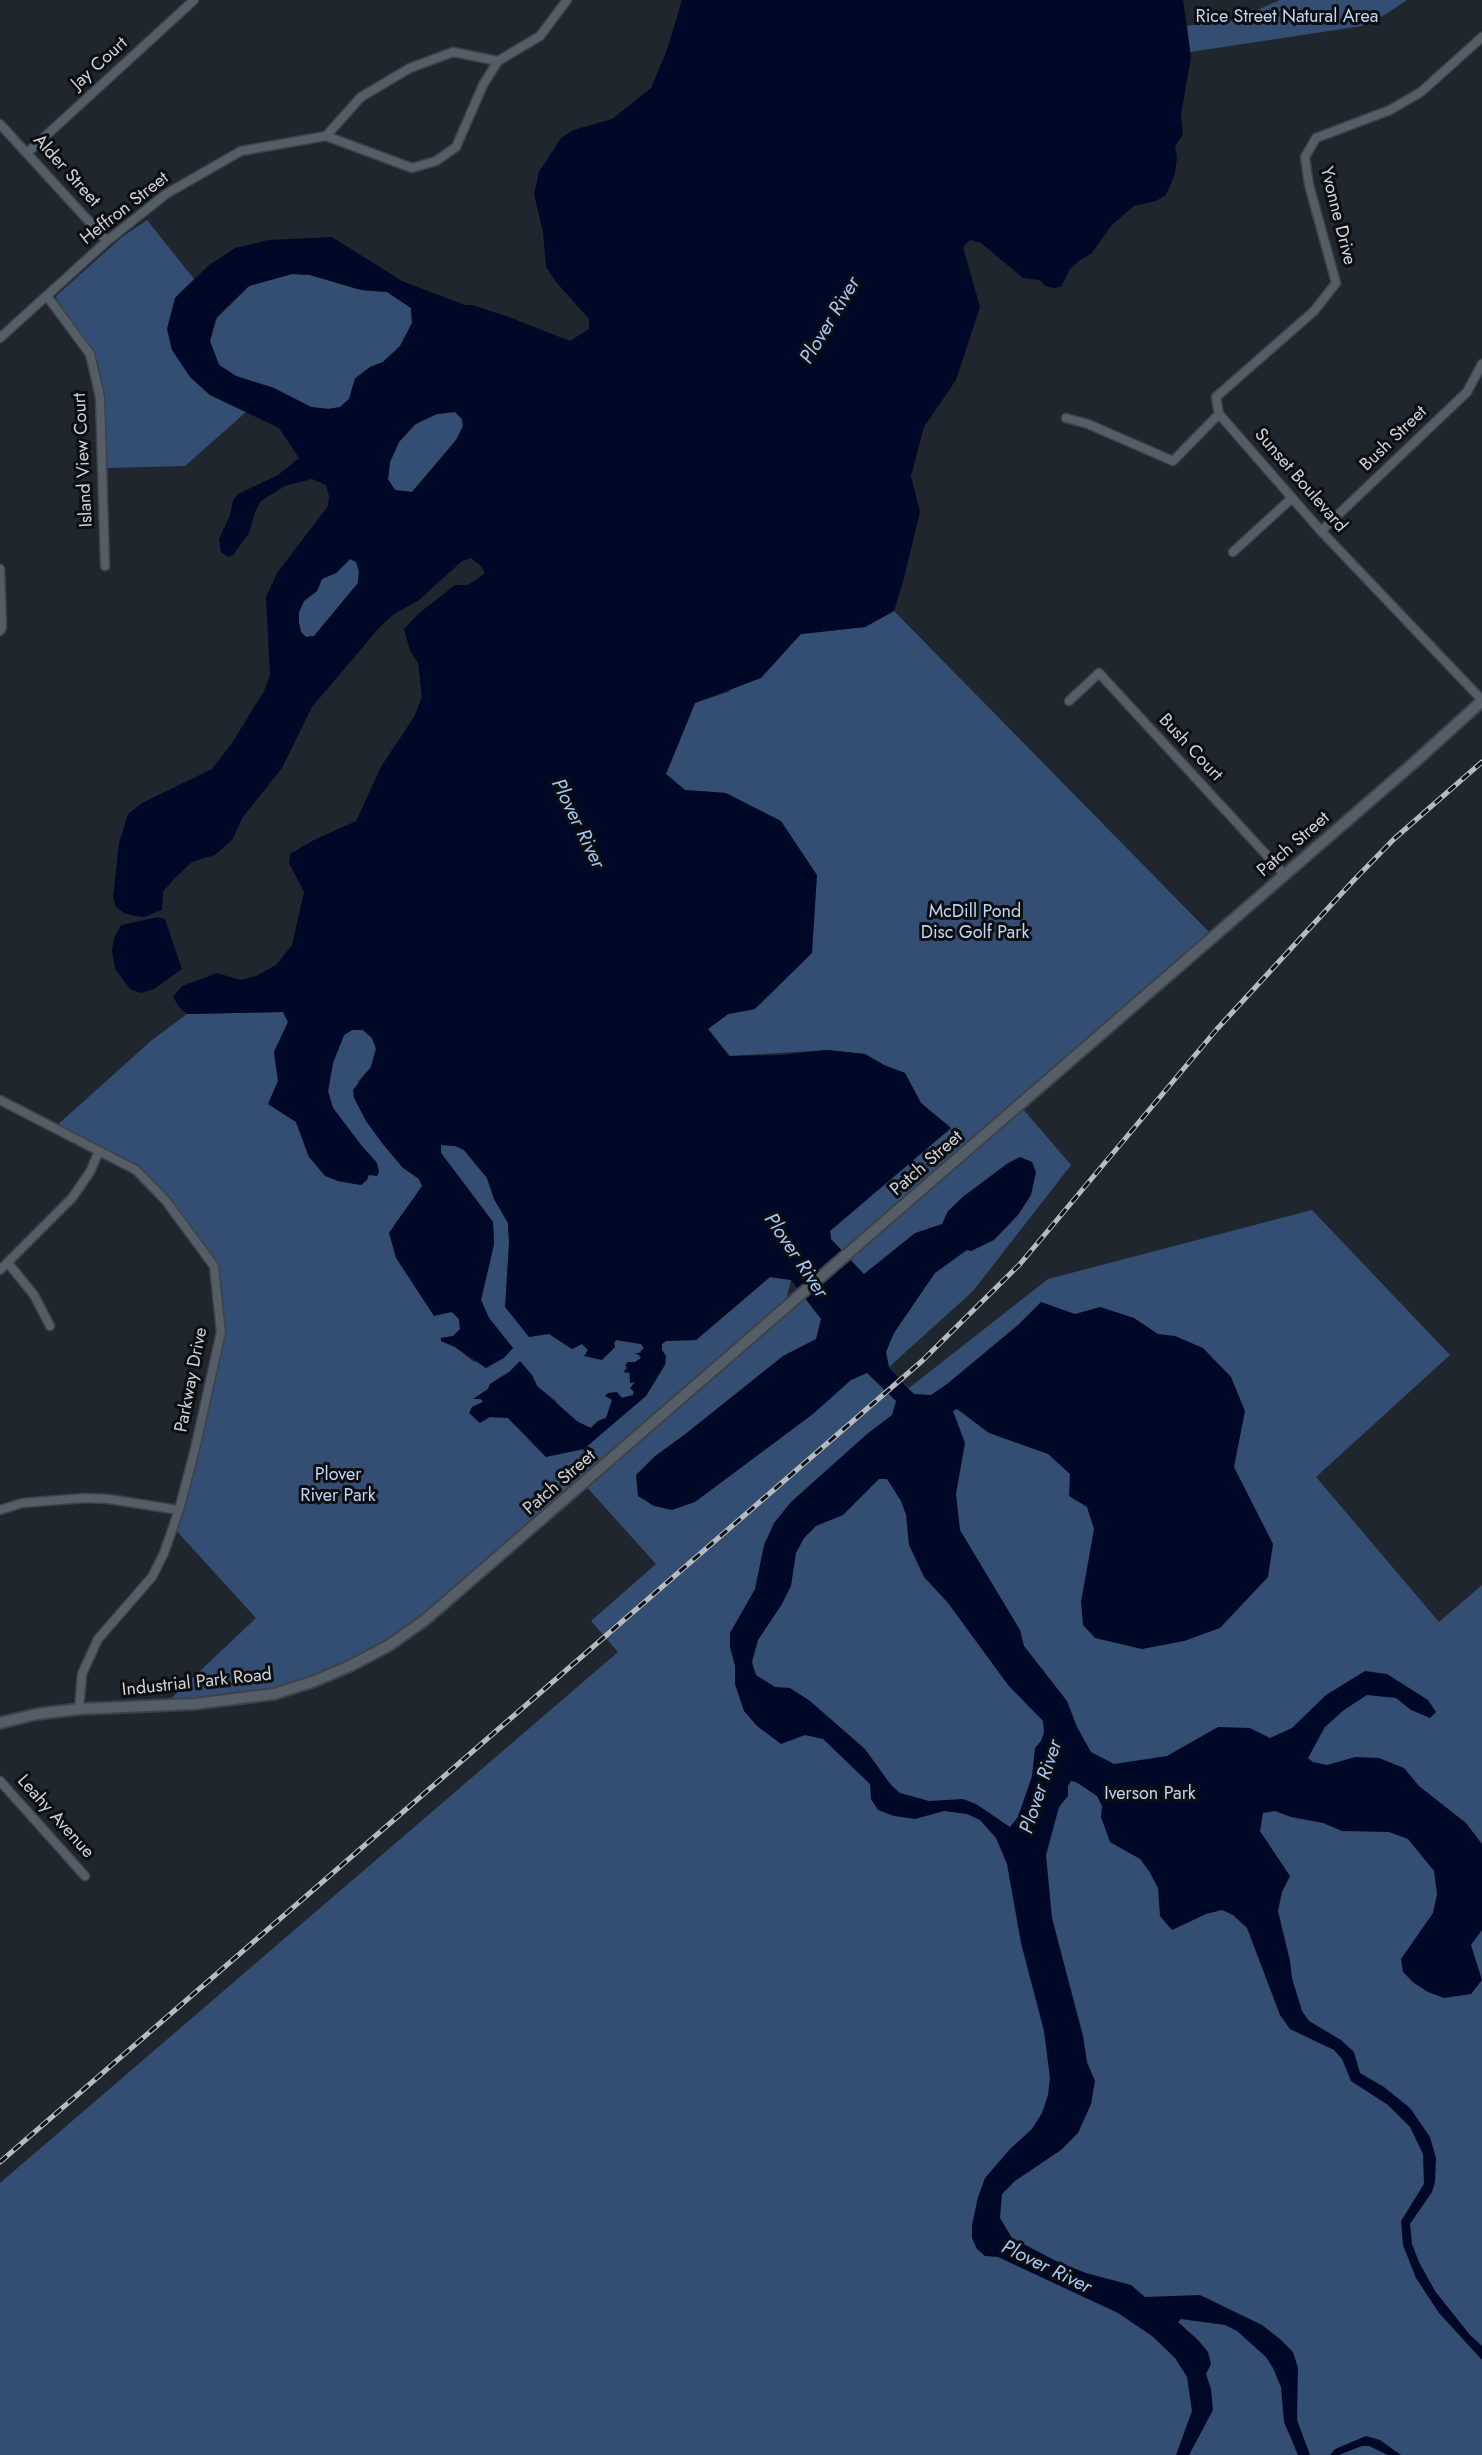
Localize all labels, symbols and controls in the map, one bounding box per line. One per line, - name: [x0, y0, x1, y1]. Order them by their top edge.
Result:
- park label: Rice Street Natural Area: [1196, 7, 1378, 29]
- street label: Jay Court: [67, 33, 133, 95]
- street label: Alder Street: [28, 130, 104, 212]
- street label: Yvonne Drive: [1314, 165, 1360, 267]
- street label: Heffron Street: [77, 168, 173, 250]
- water label: Plover River: [796, 273, 866, 369]
- street label: Island View Court: [70, 392, 98, 528]
- street label: Bush Street: [1356, 402, 1432, 476]
- street label: Sunset Boulevard: [1249, 425, 1351, 537]
- street label: Bush Court: [1154, 710, 1226, 786]
- water label: Plover River: [545, 775, 609, 873]
- street label: Patch Street: [1253, 808, 1335, 882]
- park label: McDill Pond Disc Golf Park: [921, 902, 1029, 944]
- street label: Patch Street: [886, 1127, 968, 1201]
- water label: Plover River: [758, 1209, 832, 1303]
- street label: Parkway Drive: [171, 1326, 213, 1434]
- street label: Patch Street: [519, 1446, 601, 1520]
- park label: Plover River Park: [300, 1465, 376, 1508]
- street label: Industrial Park Road: [121, 1664, 273, 1702]
- water label: Plover River: [1016, 1737, 1068, 1837]
- street label: Leahy Avenue: [12, 1771, 98, 1863]
- park label: Iverson Park: [1104, 1784, 1196, 1806]
- water label: Plover River: [997, 2236, 1095, 2300]

